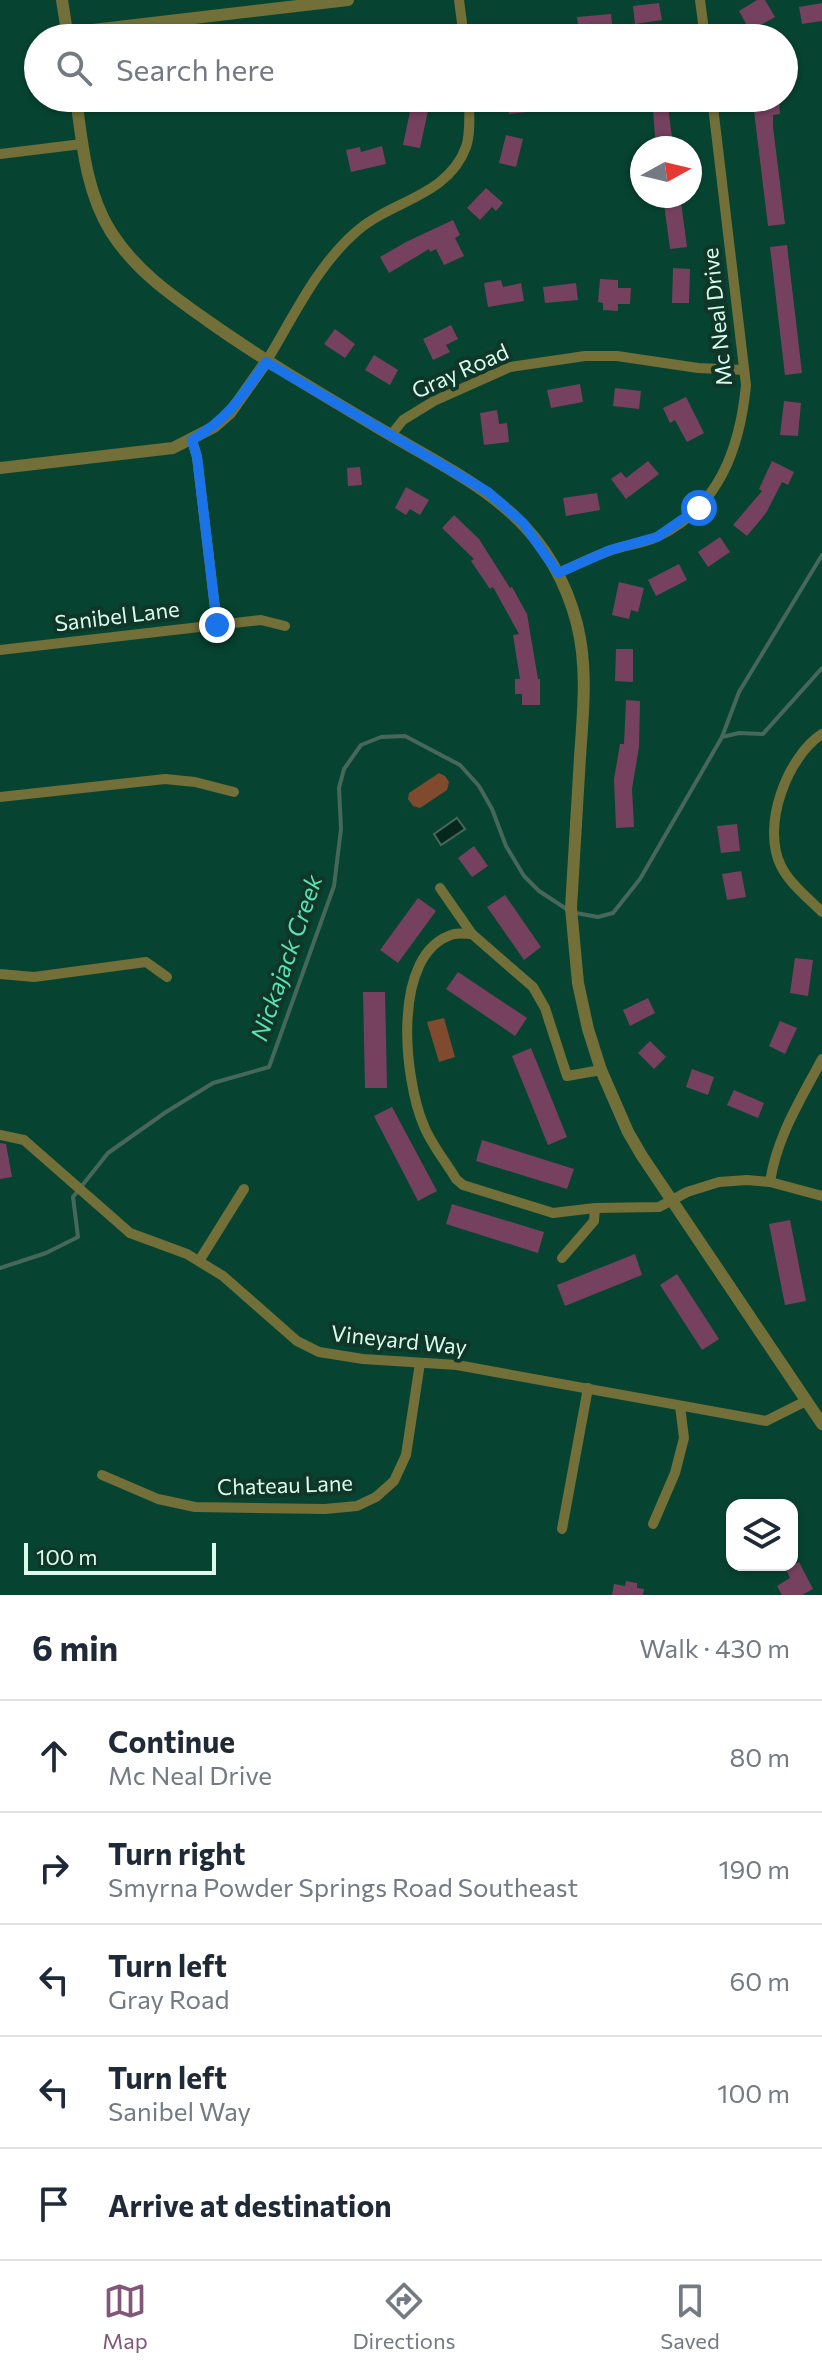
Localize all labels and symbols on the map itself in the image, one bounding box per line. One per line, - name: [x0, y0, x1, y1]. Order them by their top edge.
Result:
- north arrow: [630, 136, 702, 208]
- street label: Mc Neal Drive: [696, 247, 737, 387]
- street label: Gray Road: [407, 337, 512, 404]
- route start: [681, 490, 717, 526]
- street label: Sanibel Lane: [53, 594, 181, 637]
- route end: [199, 607, 235, 643]
- water label: Nickajack Creek: [244, 870, 328, 1044]
- street label: Vineyard Way: [330, 1319, 468, 1360]
- street label: Chateau Lane: [217, 1469, 353, 1500]
- scale bar: [24, 1539, 216, 1575]

